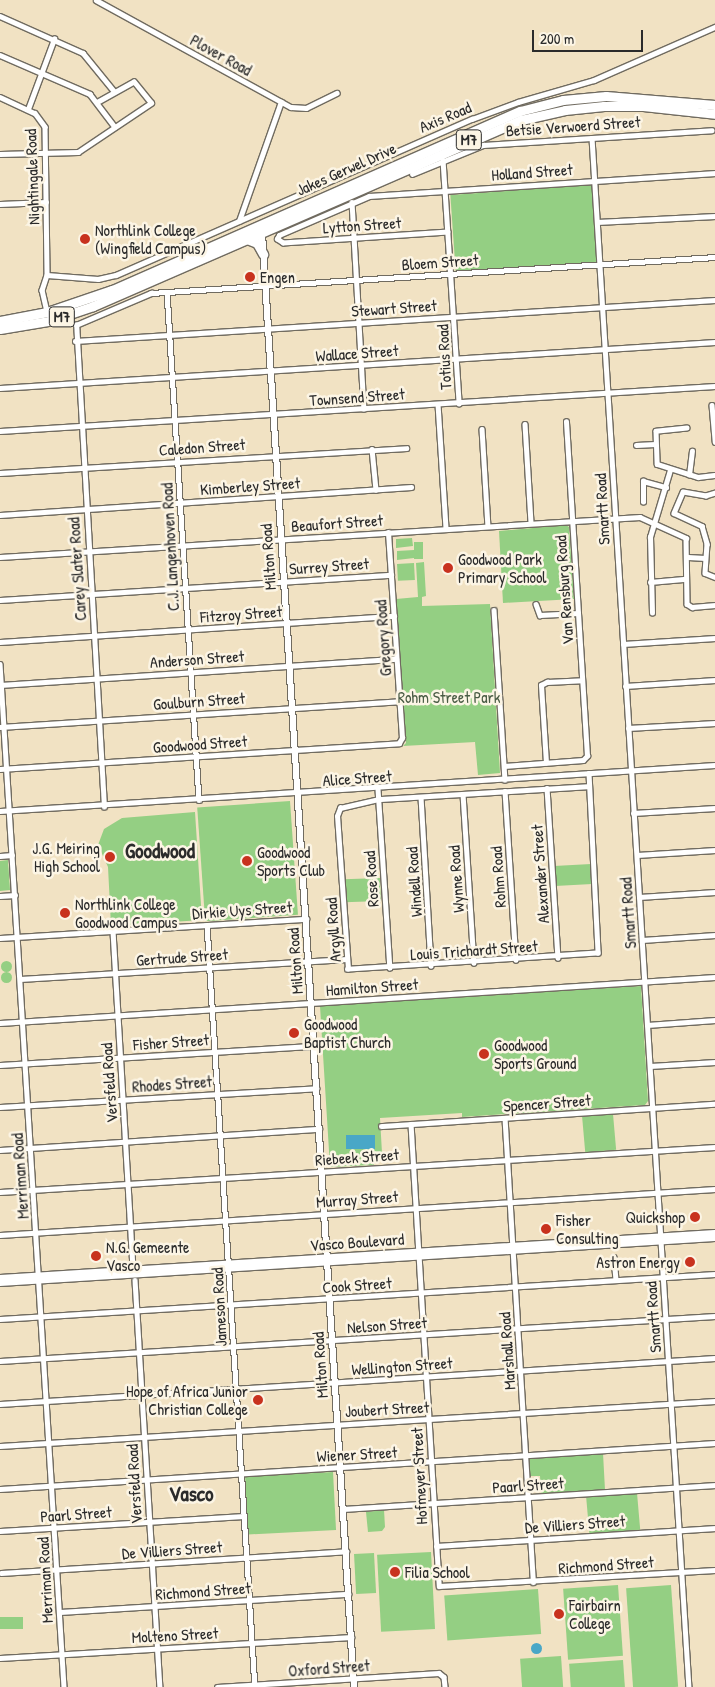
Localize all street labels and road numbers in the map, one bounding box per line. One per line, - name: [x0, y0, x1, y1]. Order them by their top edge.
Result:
- street label: Plover Road: [187, 30, 255, 80]
- street label: Axis Road: [416, 97, 474, 137]
- street label: Betsie Verwoerd Street: [505, 112, 641, 140]
- road number: M7: [455, 128, 483, 152]
- street label: Nightingale Road: [21, 129, 43, 225]
- street label: Jakes Gerwel Drive: [293, 138, 399, 200]
- street label: Holland Street: [491, 160, 573, 184]
- street label: Lytton Street: [322, 213, 402, 237]
- street label: Bloem Street: [401, 250, 479, 274]
- street label: Stewart Street: [351, 295, 437, 321]
- road number: M7: [48, 304, 76, 330]
- street label: Totius Road: [433, 324, 455, 390]
- street label: Wallace Street: [315, 341, 399, 365]
- street label: Townsend Street: [309, 384, 405, 410]
- street label: Caledon Street: [158, 434, 246, 460]
- street label: Kimberley Street: [199, 473, 301, 499]
- street label: Smartt Road: [591, 473, 613, 545]
- street label: C.J. Langenhoven Road: [157, 482, 183, 612]
- street label: Beaufort Street: [290, 510, 384, 536]
- street label: Carey Slater Road: [64, 517, 90, 621]
- street label: Milton Road: [256, 523, 280, 591]
- street label: Van Rensburg Road: [551, 535, 577, 645]
- street label: Surrey Street: [288, 554, 370, 578]
- street label: Gregory Road: [371, 599, 395, 677]
- street label: Fitzroy Street: [199, 602, 283, 626]
- street label: Anderson Street: [149, 646, 245, 672]
- street label: Goulburn Street: [152, 688, 246, 714]
- street label: Goodwood Street: [152, 731, 248, 757]
- street label: Alice Street: [322, 766, 392, 790]
- street label: Alexander Street: [527, 824, 553, 924]
- street label: Wynne Road: [444, 845, 468, 913]
- street label: Windell Road: [402, 846, 426, 918]
- street label: Rohm Road: [486, 846, 510, 908]
- street label: Rose Road: [359, 850, 383, 908]
- street label: Smartt Road: [616, 877, 640, 949]
- street label: Dirkie Uys Street: [191, 897, 293, 923]
- street label: Argyll Road: [321, 897, 345, 963]
- street label: Milton Road: [283, 927, 307, 995]
- street label: Louis Trichardt Street: [410, 936, 538, 964]
- street label: Gertrude Street: [136, 944, 228, 970]
- street label: Hamilton Street: [325, 974, 419, 1000]
- street label: Fisher Street: [132, 1030, 210, 1054]
- street label: Versfeld Road: [97, 1042, 121, 1124]
- street label: Rhodes Street: [131, 1072, 213, 1096]
- street label: Spencer Street: [503, 1090, 591, 1116]
- street label: Merriman Road: [7, 1132, 33, 1220]
- street label: Riebeek Street: [314, 1144, 400, 1170]
- street label: Murray Street: [315, 1187, 399, 1211]
- street label: Vasco Boulevard: [309, 1229, 405, 1255]
- street label: Jameson Road: [207, 1267, 231, 1347]
- street label: Cook Street: [322, 1273, 392, 1297]
- street label: Smartt Road: [641, 1281, 665, 1353]
- street label: Marshall Road: [495, 1311, 519, 1391]
- street label: Nelson Street: [346, 1313, 428, 1337]
- street label: Milton Road: [308, 1331, 332, 1399]
- street label: Wellington Street: [351, 1353, 453, 1379]
- street label: Joubert Street: [344, 1397, 430, 1421]
- street label: Hofmeyer Street: [407, 1427, 431, 1525]
- street label: Wiener Street: [316, 1442, 398, 1466]
- street label: Versfeld Road: [122, 1443, 146, 1525]
- street label: Paarl Street: [492, 1473, 564, 1497]
- street label: Paarl Street: [40, 1502, 112, 1526]
- street label: De Villiers Street: [524, 1511, 626, 1537]
- street label: Merriman Road: [33, 1537, 57, 1623]
- street label: De Villiers Street: [121, 1537, 223, 1563]
- street label: Richmond Street: [558, 1552, 654, 1578]
- street label: Richmond Street: [155, 1578, 251, 1604]
- street label: Molteno Street: [131, 1623, 219, 1647]
- street label: Oxford Street: [288, 1656, 370, 1680]

